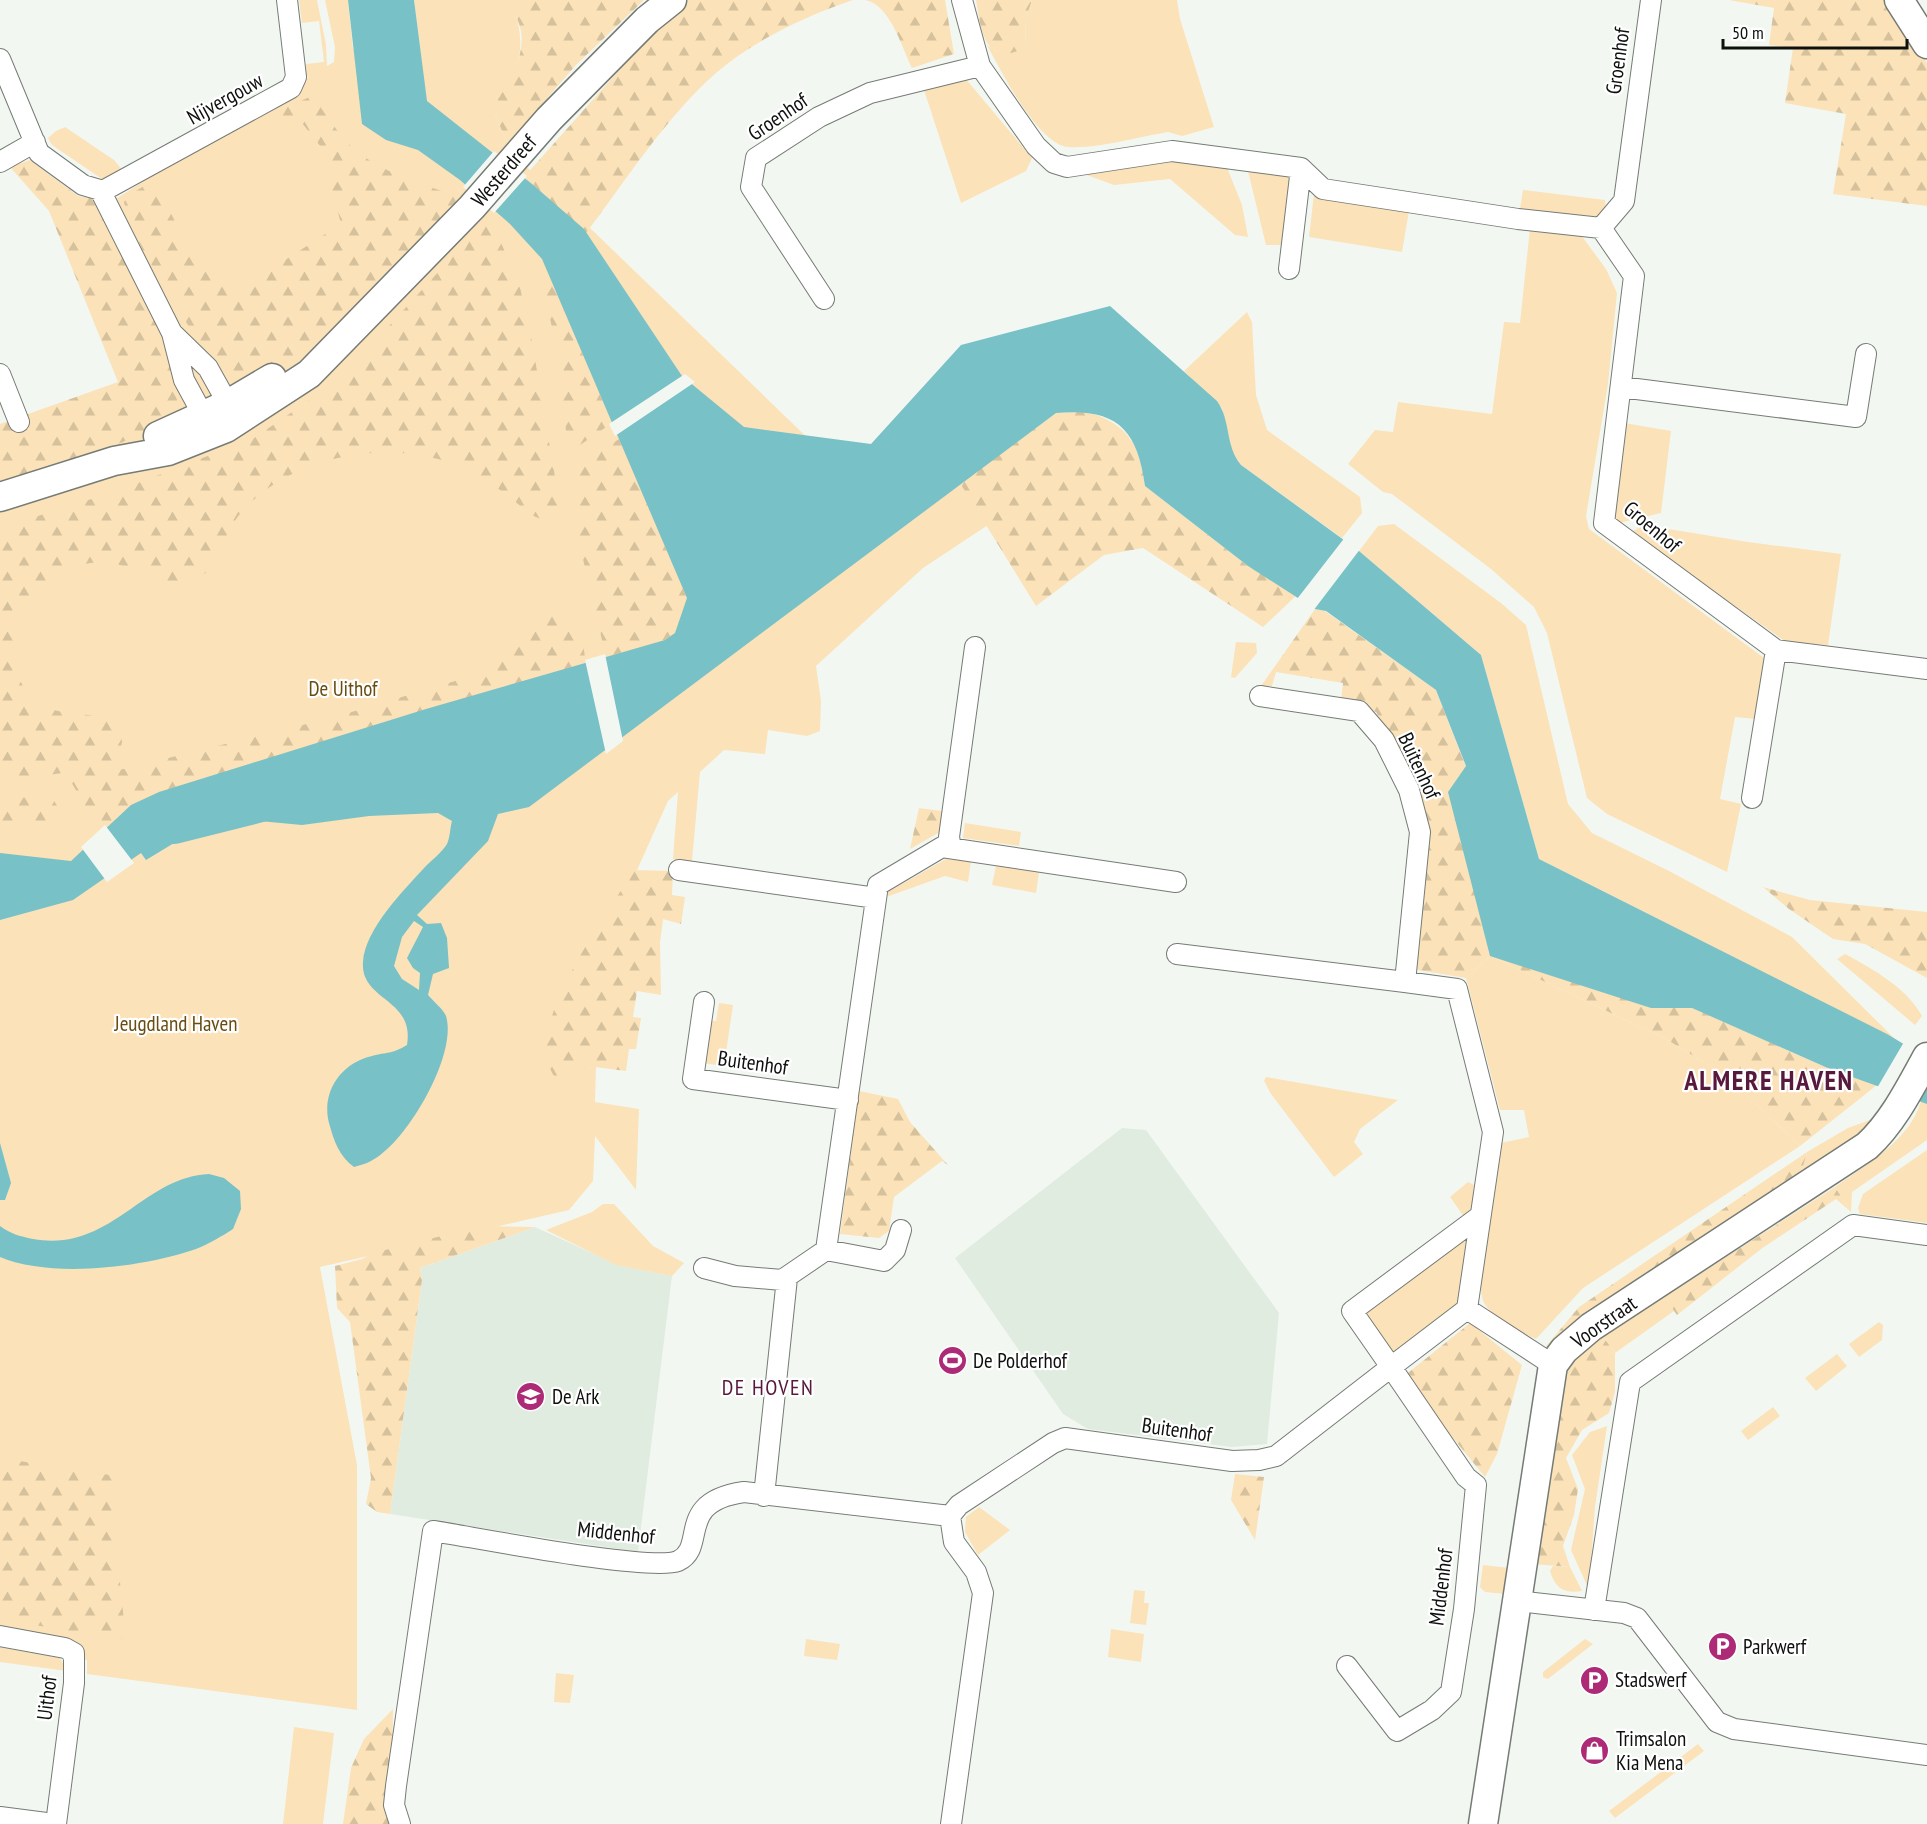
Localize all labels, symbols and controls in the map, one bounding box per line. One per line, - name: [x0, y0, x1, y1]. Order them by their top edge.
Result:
- scale bar: [1723, 12, 1908, 50]
- text: 50 m: [1732, 21, 1764, 44]
- street label: Groenhof: [1600, 26, 1636, 96]
- street label: Nijvergouw: [182, 66, 268, 130]
- street label: Groenhof: [743, 86, 813, 146]
- street label: Westerdreef: [465, 129, 543, 212]
- street label: Groenhof: [1618, 495, 1687, 559]
- park label: De Uithof: [309, 675, 378, 702]
- street label: Buitenhof: [1392, 728, 1447, 804]
- park label: Jeugdland Haven: [114, 1010, 237, 1037]
- street label: Buitenhof: [716, 1044, 790, 1081]
- district label: ALMERE HAVEN: [1683, 1063, 1854, 1097]
- street label: Voorstraat: [1565, 1289, 1642, 1354]
- sports icon: De Polderhof: [936, 1345, 968, 1377]
- place label: De Polderhof: [973, 1347, 1068, 1374]
- district label: DE HOVEN: [722, 1373, 814, 1401]
- school or university icon: De Ark: [515, 1381, 547, 1413]
- place label: De Ark: [552, 1383, 599, 1410]
- street label: Buitenhof: [1140, 1411, 1214, 1448]
- street label: Middenhof: [576, 1515, 657, 1550]
- street label: Middenhof: [1422, 1546, 1459, 1627]
- parking icon: Parkwerf: [1706, 1631, 1738, 1663]
- place label: Parkwerf: [1743, 1633, 1807, 1660]
- parking icon: Stadswerf: [1578, 1664, 1610, 1696]
- place label: Stadswerf: [1615, 1666, 1687, 1693]
- street label: Uithof: [30, 1673, 63, 1722]
- place label: Trimsalon Kia Mena: [1616, 1725, 1686, 1776]
- shop icon: Trimsalon Kia Mena: [1579, 1735, 1611, 1767]

